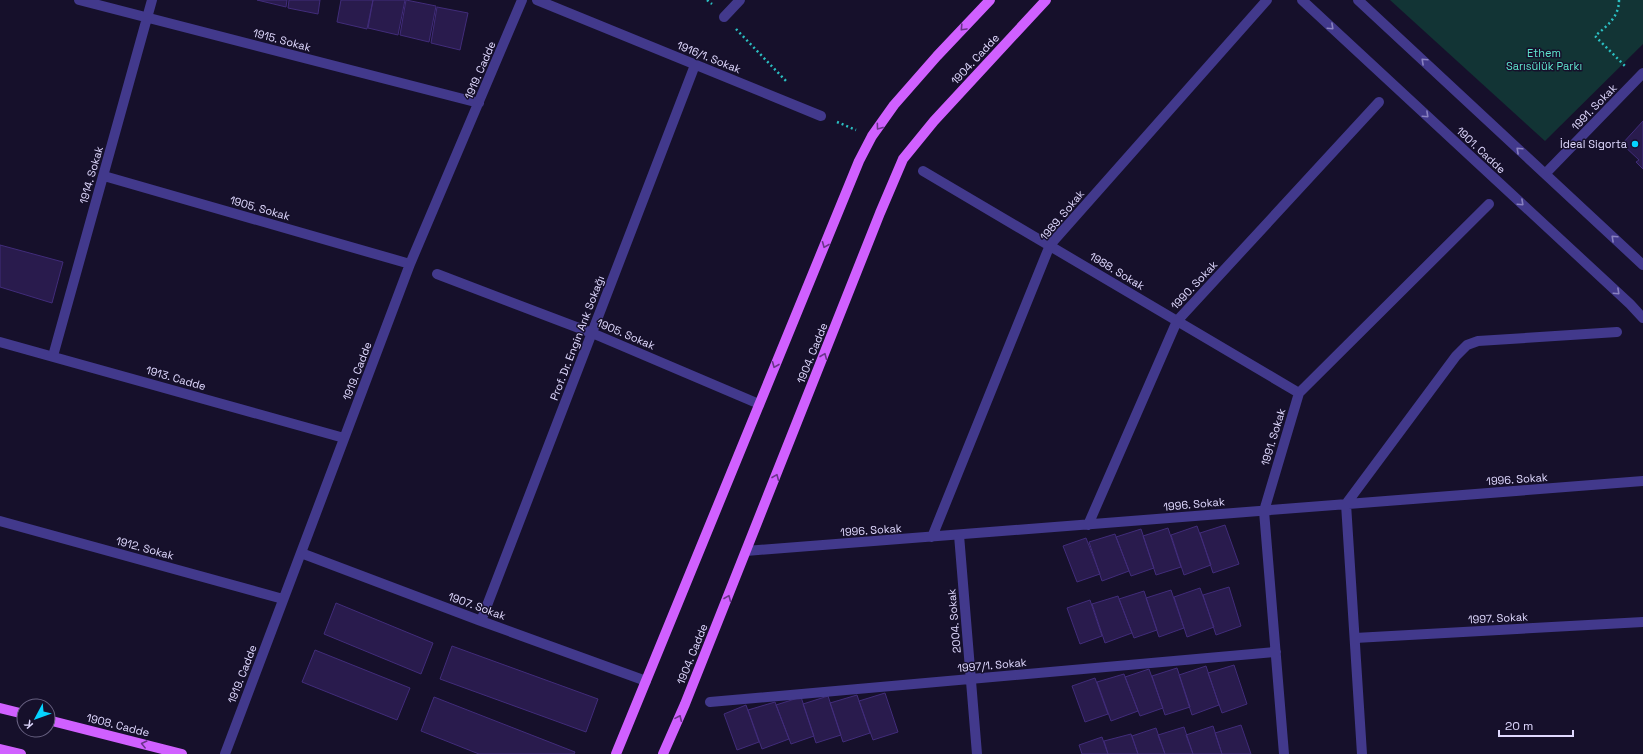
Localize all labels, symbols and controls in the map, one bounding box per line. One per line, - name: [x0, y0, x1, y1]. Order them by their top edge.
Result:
- one-way arrow: [1326, 22, 1334, 29]
- one-way arrow: [961, 23, 968, 31]
- street label: 1915. Sokak: [252, 26, 313, 54]
- street label: 1904. Cadde: [948, 31, 1002, 87]
- street label: 1916/1. Sokak: [675, 38, 743, 76]
- street label: 1919. Cadde: [461, 39, 499, 101]
- park label: Ethem Sarısülük Parkı: [1506, 46, 1582, 73]
- one-way arrow: [1421, 58, 1429, 66]
- street label: 1991. Sokak: [1568, 81, 1620, 133]
- one-way arrow: [1421, 110, 1429, 118]
- one-way arrow: [876, 122, 883, 129]
- street label: 1901. Cadde: [1453, 124, 1509, 176]
- place label: İdeal Sigorta: [1560, 137, 1628, 151]
- marker: İdeal Sigorta: [1630, 139, 1640, 149]
- street label: 1914. Sokak: [76, 144, 106, 206]
- one-way arrow: [1516, 147, 1524, 155]
- street label: 1989. Sokak: [1037, 187, 1087, 243]
- street label: 1905. Sokak: [228, 193, 292, 223]
- one-way arrow: [1517, 199, 1524, 206]
- one-way arrow: [1612, 236, 1619, 243]
- one-way arrow: [821, 241, 829, 248]
- street label: 1988. Sokak: [1087, 249, 1147, 293]
- street label: 1990. Sokak: [1168, 258, 1220, 312]
- street label: Prof. Dr. Engin Arık Sokağı: [547, 274, 607, 402]
- one-way arrow: [1612, 287, 1620, 295]
- street label: 1905. Sokak: [595, 315, 657, 353]
- street label: 1904. Cadde: [793, 321, 831, 385]
- street label: 1919. Cadde: [339, 340, 375, 402]
- one-way arrow: [819, 353, 827, 360]
- one-way arrow: [772, 361, 780, 368]
- street label: 1913. Cadde: [144, 363, 208, 393]
- street label: 1991. Sokak: [1258, 406, 1288, 467]
- street label: 1996. Sokak: [1486, 470, 1548, 488]
- one-way arrow: [771, 473, 779, 480]
- street label: 1996. Sokak: [1163, 494, 1225, 514]
- street label: 1996. Sokak: [840, 521, 902, 539]
- street label: 1912. Sokak: [115, 534, 176, 562]
- street label: 2004. Sokak: [944, 588, 964, 654]
- street label: 1907. Sokak: [446, 589, 508, 623]
- one-way arrow: [723, 594, 731, 601]
- street label: 1997. Sokak: [1468, 609, 1528, 627]
- street label: 1904. Cadde: [673, 622, 711, 686]
- street label: 1919. Cadde: [224, 643, 260, 705]
- street label: 1997/1. Sokak: [957, 655, 1027, 675]
- north arrow: [16, 698, 56, 738]
- street label: 1908. Cadde: [85, 710, 151, 740]
- scale bar: [1499, 712, 1573, 738]
- one-way arrow: [674, 715, 682, 723]
- text: K: [21, 717, 36, 732]
- text: 20 m: [1505, 718, 1533, 734]
- one-way arrow: [141, 741, 148, 749]

